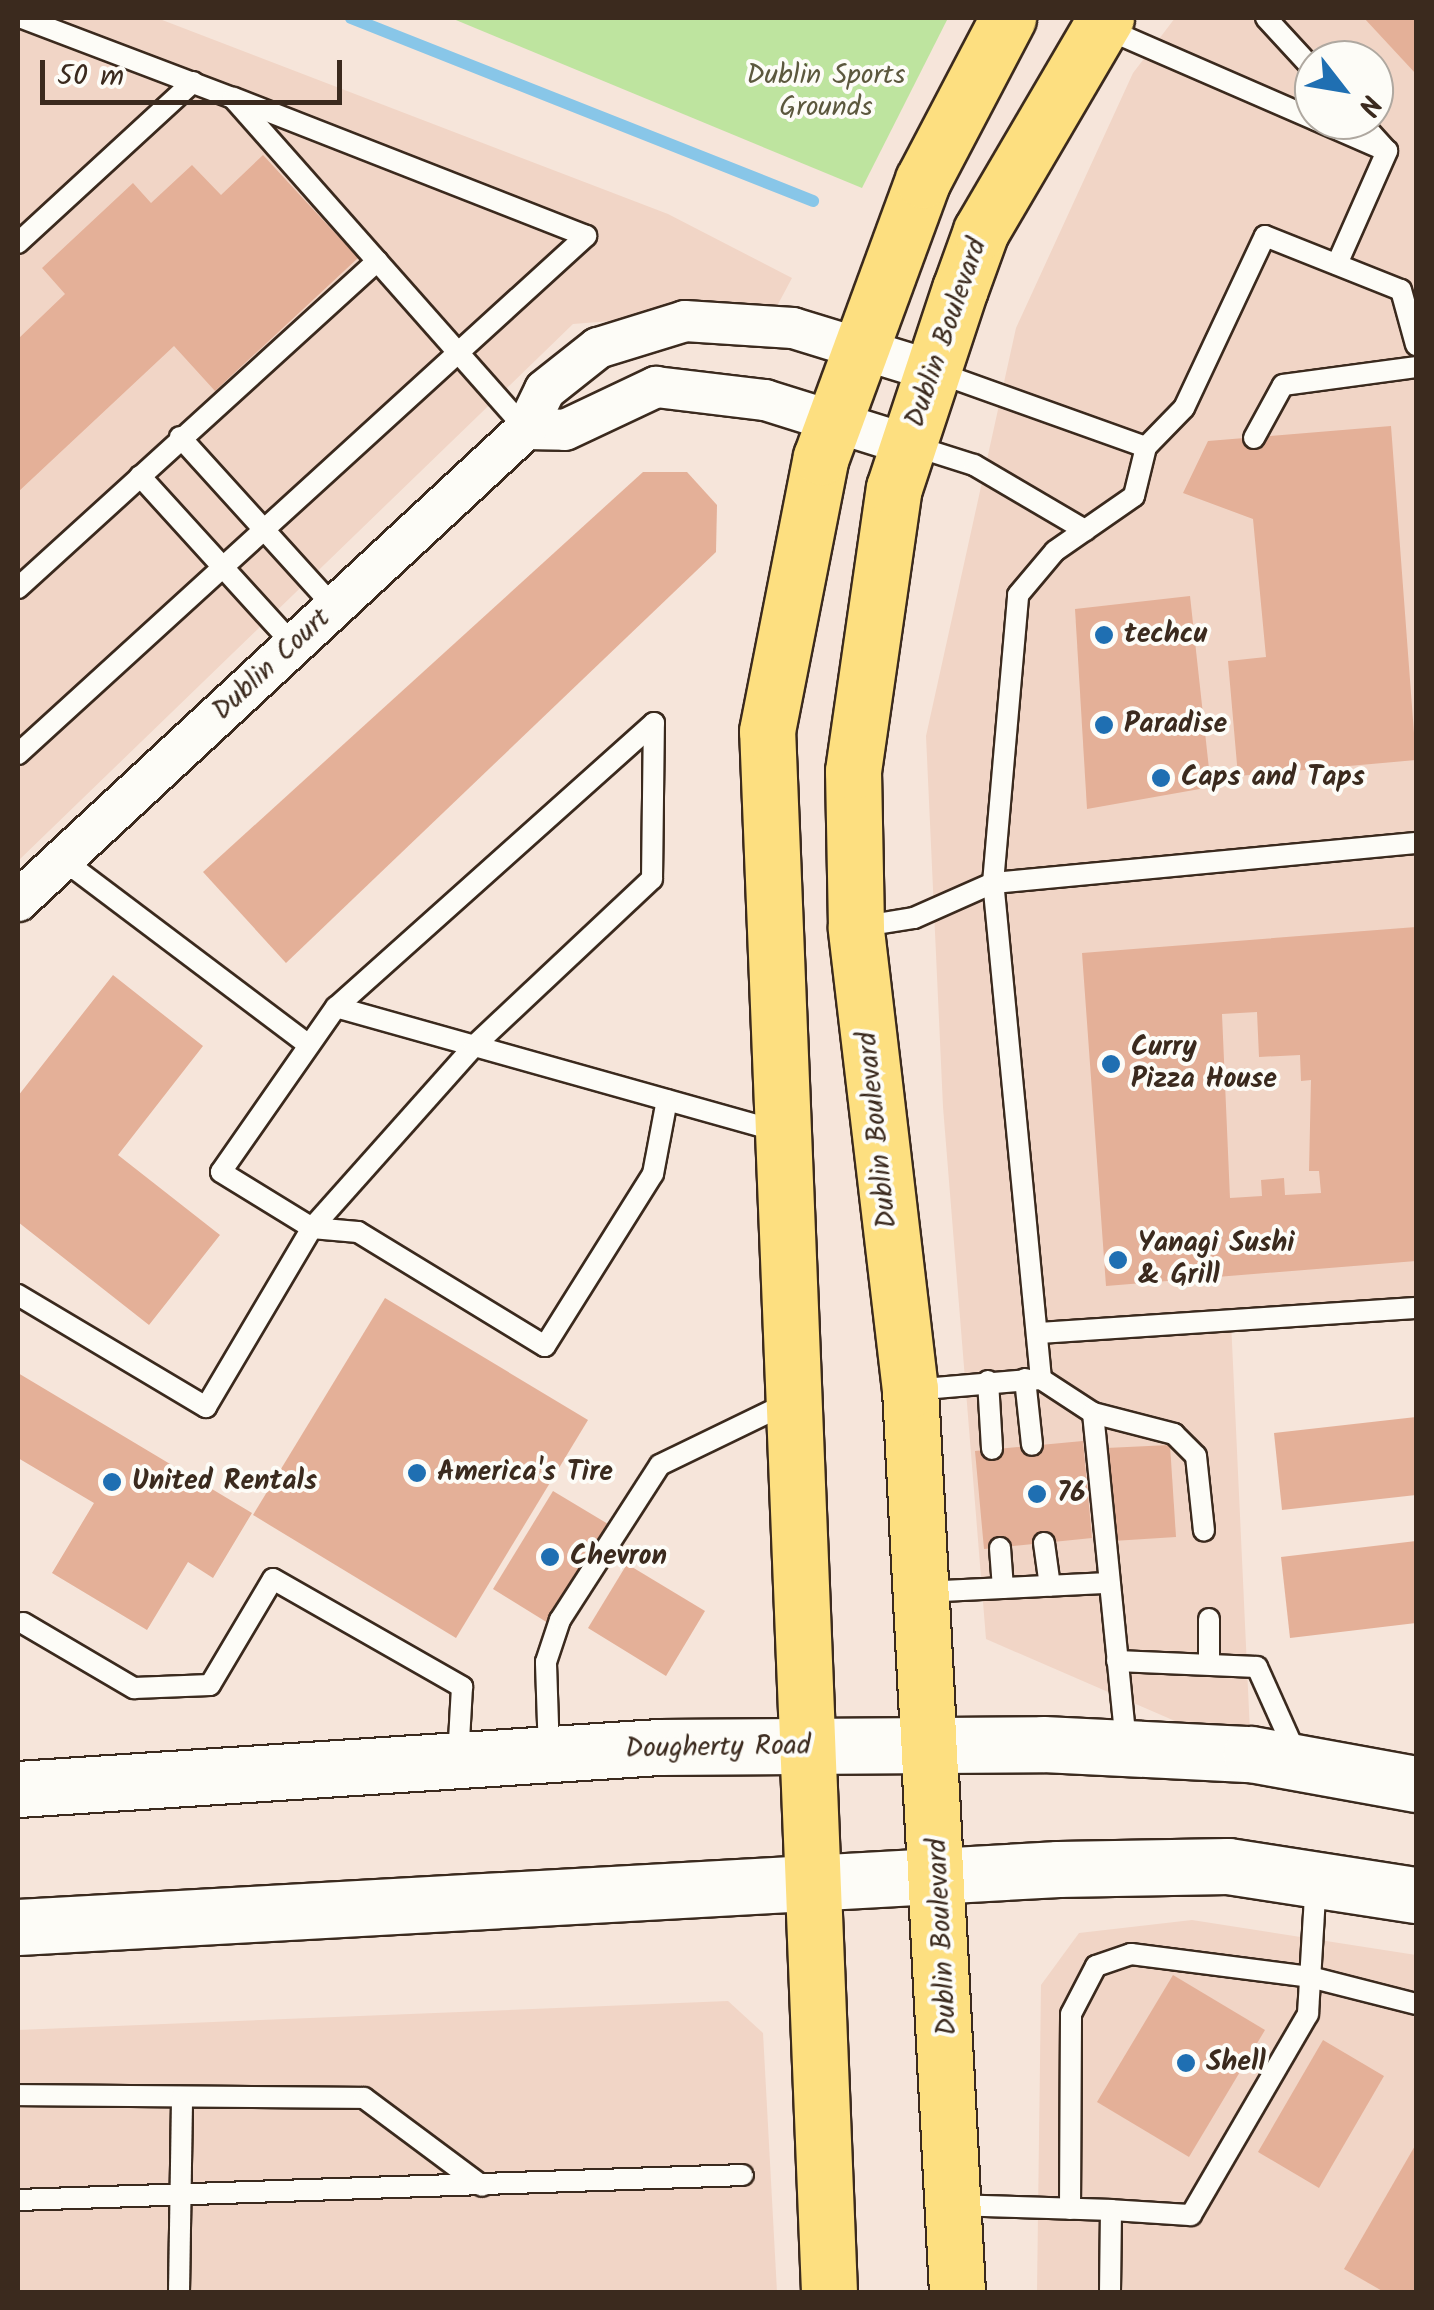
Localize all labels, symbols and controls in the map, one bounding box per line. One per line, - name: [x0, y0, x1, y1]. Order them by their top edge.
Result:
- scale bar: [45, 40, 348, 102]
- north arrow: [1294, 40, 1394, 140]
- text: 50 m: [57, 53, 124, 101]
- park label: Dublin Sports Grounds: [747, 59, 905, 125]
- text: N: [1345, 86, 1392, 124]
- street label: Dublin Boulevard: [899, 234, 995, 432]
- street label: Dublin Court: [206, 602, 338, 728]
- place label: techcu: [1124, 618, 1207, 652]
- marker: techcu: [1093, 624, 1115, 646]
- place label: Paradise: [1124, 708, 1227, 742]
- marker: Paradise: [1093, 714, 1115, 736]
- place label: Caps and Taps: [1181, 761, 1365, 795]
- marker: Caps and Taps: [1150, 767, 1172, 789]
- street label: Dublin Boulevard: [851, 1030, 905, 1230]
- place label: Curry Pizza House: [1131, 1031, 1277, 1097]
- marker: Curry Pizza House: [1100, 1053, 1122, 1075]
- place label: Yanagi Sushi & Grill: [1138, 1227, 1294, 1293]
- marker: Yanagi Sushi & Grill: [1107, 1249, 1129, 1271]
- place label: America's Tire: [437, 1456, 613, 1490]
- marker: America's Tire: [406, 1462, 428, 1484]
- place label: United Rentals: [132, 1465, 317, 1499]
- marker: United Rentals: [101, 1471, 123, 1493]
- place label: 76: [1057, 1477, 1085, 1511]
- marker: 76: [1026, 1483, 1048, 1505]
- place label: Chevron: [570, 1540, 667, 1574]
- marker: Chevron: [539, 1546, 561, 1568]
- street label: Dougherty Road: [625, 1730, 811, 1766]
- street label: Dublin Boulevard: [921, 1837, 965, 2037]
- place label: Shell: [1206, 2046, 1266, 2080]
- marker: Shell: [1175, 2052, 1197, 2074]

